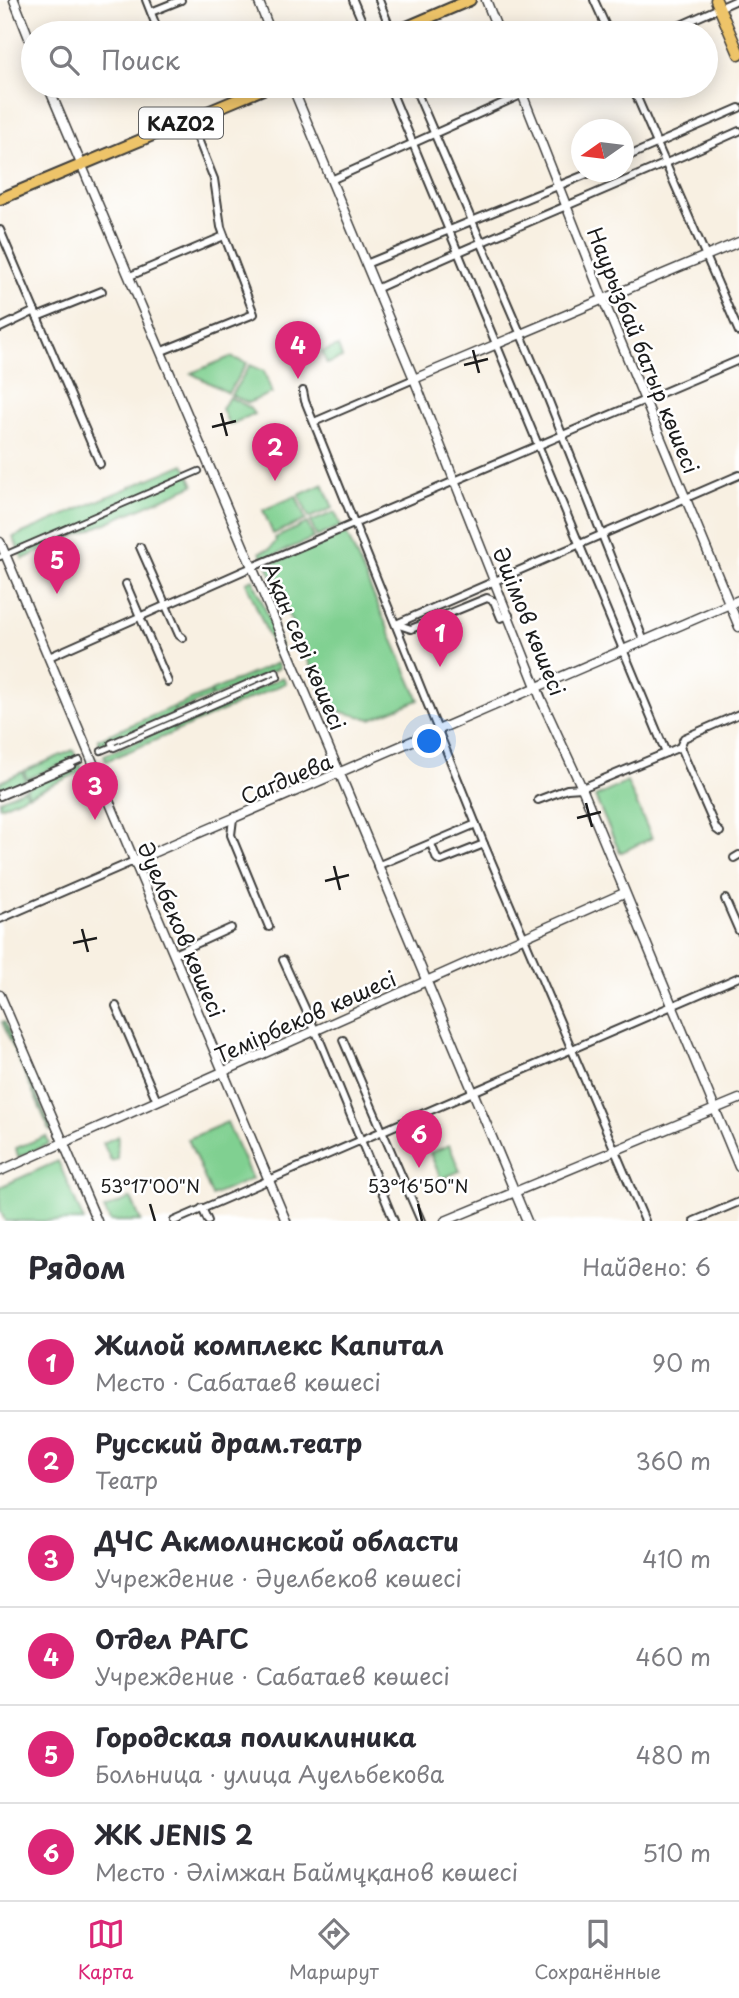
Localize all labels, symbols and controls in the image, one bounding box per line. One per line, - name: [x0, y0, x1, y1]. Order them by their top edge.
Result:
- search box: [21, 21, 718, 98]
- text: Поиск: [101, 40, 180, 79]
- icon: search: [45, 41, 83, 79]
- road number: KАZ02: [139, 108, 223, 139]
- north arrow: [571, 119, 634, 182]
- street label: Наурызбай батыр көшесі: [580, 222, 708, 478]
- pin: 4: [275, 321, 321, 379]
- pin: 2: [252, 423, 298, 481]
- pin: 5: [34, 536, 80, 594]
- street label: Әшімов көшесі: [486, 542, 574, 700]
- street label: Ақан сері көшесі: [255, 557, 355, 735]
- pin: 1: [417, 609, 463, 667]
- your location: [412, 724, 446, 758]
- street label: Сагдиева: [235, 744, 337, 812]
- pin: 3: [72, 762, 118, 820]
- street label: Әуелбеков көшесі: [130, 836, 234, 1022]
- street label: Темірбеков көшесі: [209, 962, 401, 1070]
- pin: 6: [396, 1110, 442, 1168]
- text: 53°17'00"N: [100, 1172, 200, 1199]
- text: 53°16'50"N: [367, 1172, 469, 1199]
- text: Рядом: [28, 1244, 126, 1289]
- text: Найдено: 6: [582, 1249, 711, 1284]
- text: Жилой комплекс Капитал: [95, 1325, 444, 1364]
- text: 1: [46, 1345, 57, 1380]
- text: 90 m: [652, 1345, 711, 1380]
- text: Место · Сабатаев көшесі: [95, 1364, 381, 1399]
- text: Русский драм.театр: [95, 1423, 362, 1462]
- text: 2: [43, 1443, 59, 1478]
- text: 360 m: [636, 1443, 711, 1478]
- text: Театр: [95, 1462, 158, 1497]
- text: ДЧС Акмолинской области: [95, 1521, 459, 1560]
- text: 3: [43, 1541, 59, 1576]
- text: 410 m: [642, 1541, 711, 1576]
- text: Учреждение · Әуелбеков көшесі: [95, 1560, 462, 1595]
- text: Отдел РАГС: [95, 1619, 249, 1658]
- text: 4: [43, 1639, 59, 1674]
- text: 460 m: [636, 1639, 711, 1674]
- text: Учреждение · Сабатаев көшесі: [95, 1658, 450, 1693]
- text: Городская поликлиника: [95, 1717, 417, 1756]
- text: 5: [44, 1737, 58, 1772]
- text: 480 m: [636, 1737, 711, 1772]
- text: Больница · улица Ауельбекова: [95, 1756, 444, 1791]
- text: ЖК JENIS 2: [95, 1815, 253, 1854]
- text: 6: [43, 1835, 59, 1870]
- text: 510 m: [642, 1835, 711, 1870]
- text: Место · Әлімжан Баймұқанов көшесі: [95, 1854, 518, 1889]
- tab: Карта: [78, 1915, 134, 1985]
- tab: Маршрут: [289, 1915, 379, 1985]
- tab: Сохранённые: [534, 1915, 661, 1985]

